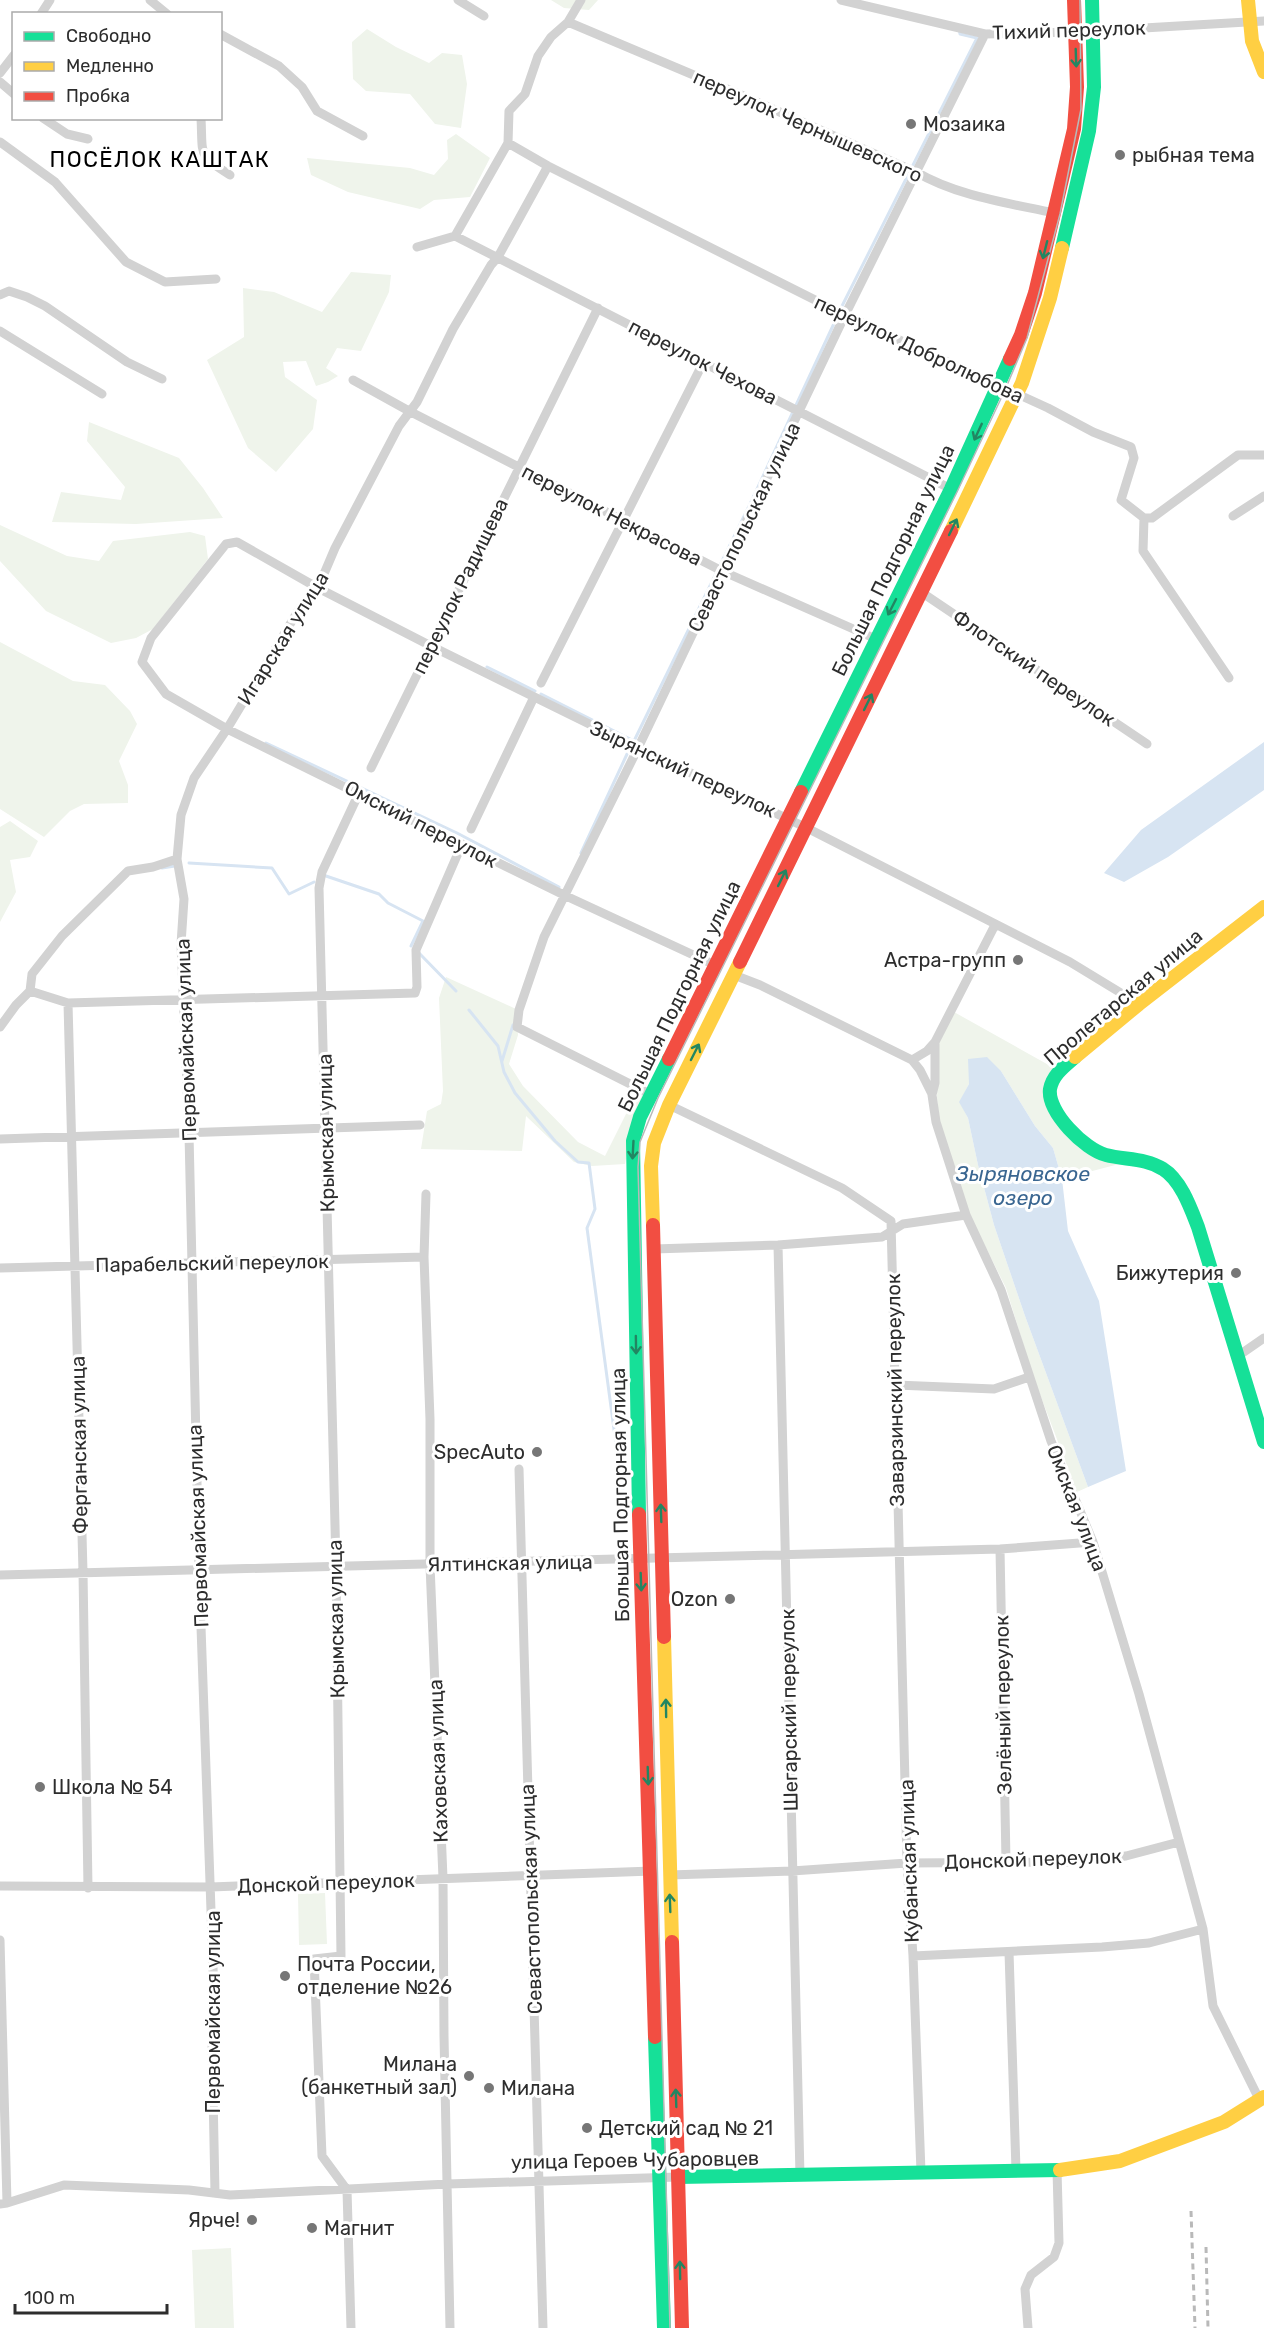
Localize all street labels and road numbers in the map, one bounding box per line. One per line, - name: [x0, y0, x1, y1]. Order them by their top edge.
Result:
- street label: Тихий переулок: [992, 15, 1146, 45]
- street label: переулок Чернышевского: [690, 65, 926, 187]
- street label: переулок Добролюбова: [811, 290, 1027, 408]
- street label: переулок Чехова: [625, 314, 781, 410]
- street label: Севастопольская улица: [683, 418, 805, 636]
- street label: Большая Подгорная улица: [826, 440, 960, 680]
- street label: переулок Некрасова: [518, 459, 706, 571]
- street label: переулок Радищева: [407, 494, 513, 678]
- street label: Игарская улица: [232, 567, 334, 709]
- street label: Флотский переулок: [948, 605, 1120, 732]
- street label: Зырянский переулок: [586, 715, 780, 823]
- street label: Омский переулок: [341, 775, 502, 873]
- street label: Большая Подгорная улица: [612, 876, 746, 1116]
- street label: Пролетарская улица: [1039, 924, 1207, 1070]
- street label: Первомайская улица: [170, 938, 202, 1142]
- street label: Крымская улица: [313, 1053, 339, 1213]
- street label: Парабельский переулок: [95, 1249, 329, 1277]
- street label: Заварзинский переулок: [881, 1273, 909, 1507]
- street label: Ферганская улица: [65, 1356, 93, 1534]
- street label: Большая Подгорная улица: [606, 1368, 634, 1622]
- street label: Первомайская улица: [182, 1424, 214, 1628]
- street label: Омская улица: [1042, 1441, 1112, 1575]
- street label: Крымская улица: [323, 1539, 349, 1699]
- street label: Ялтинская улица: [427, 1550, 593, 1576]
- street label: Шегарский переулок: [775, 1608, 803, 1812]
- street label: Зелёный переулок: [989, 1615, 1017, 1795]
- street label: Каховская улица: [423, 1679, 453, 1843]
- street label: Кубанская улица: [894, 1779, 924, 1943]
- street label: Севастопольская улица: [515, 1783, 547, 2015]
- street label: Донской переулок: [944, 1844, 1122, 1874]
- street label: Донской переулок: [237, 1868, 415, 1898]
- street label: Первомайская улица: [201, 1910, 225, 2114]
- street label: улица Героев Чубаровцев: [511, 2146, 759, 2174]

